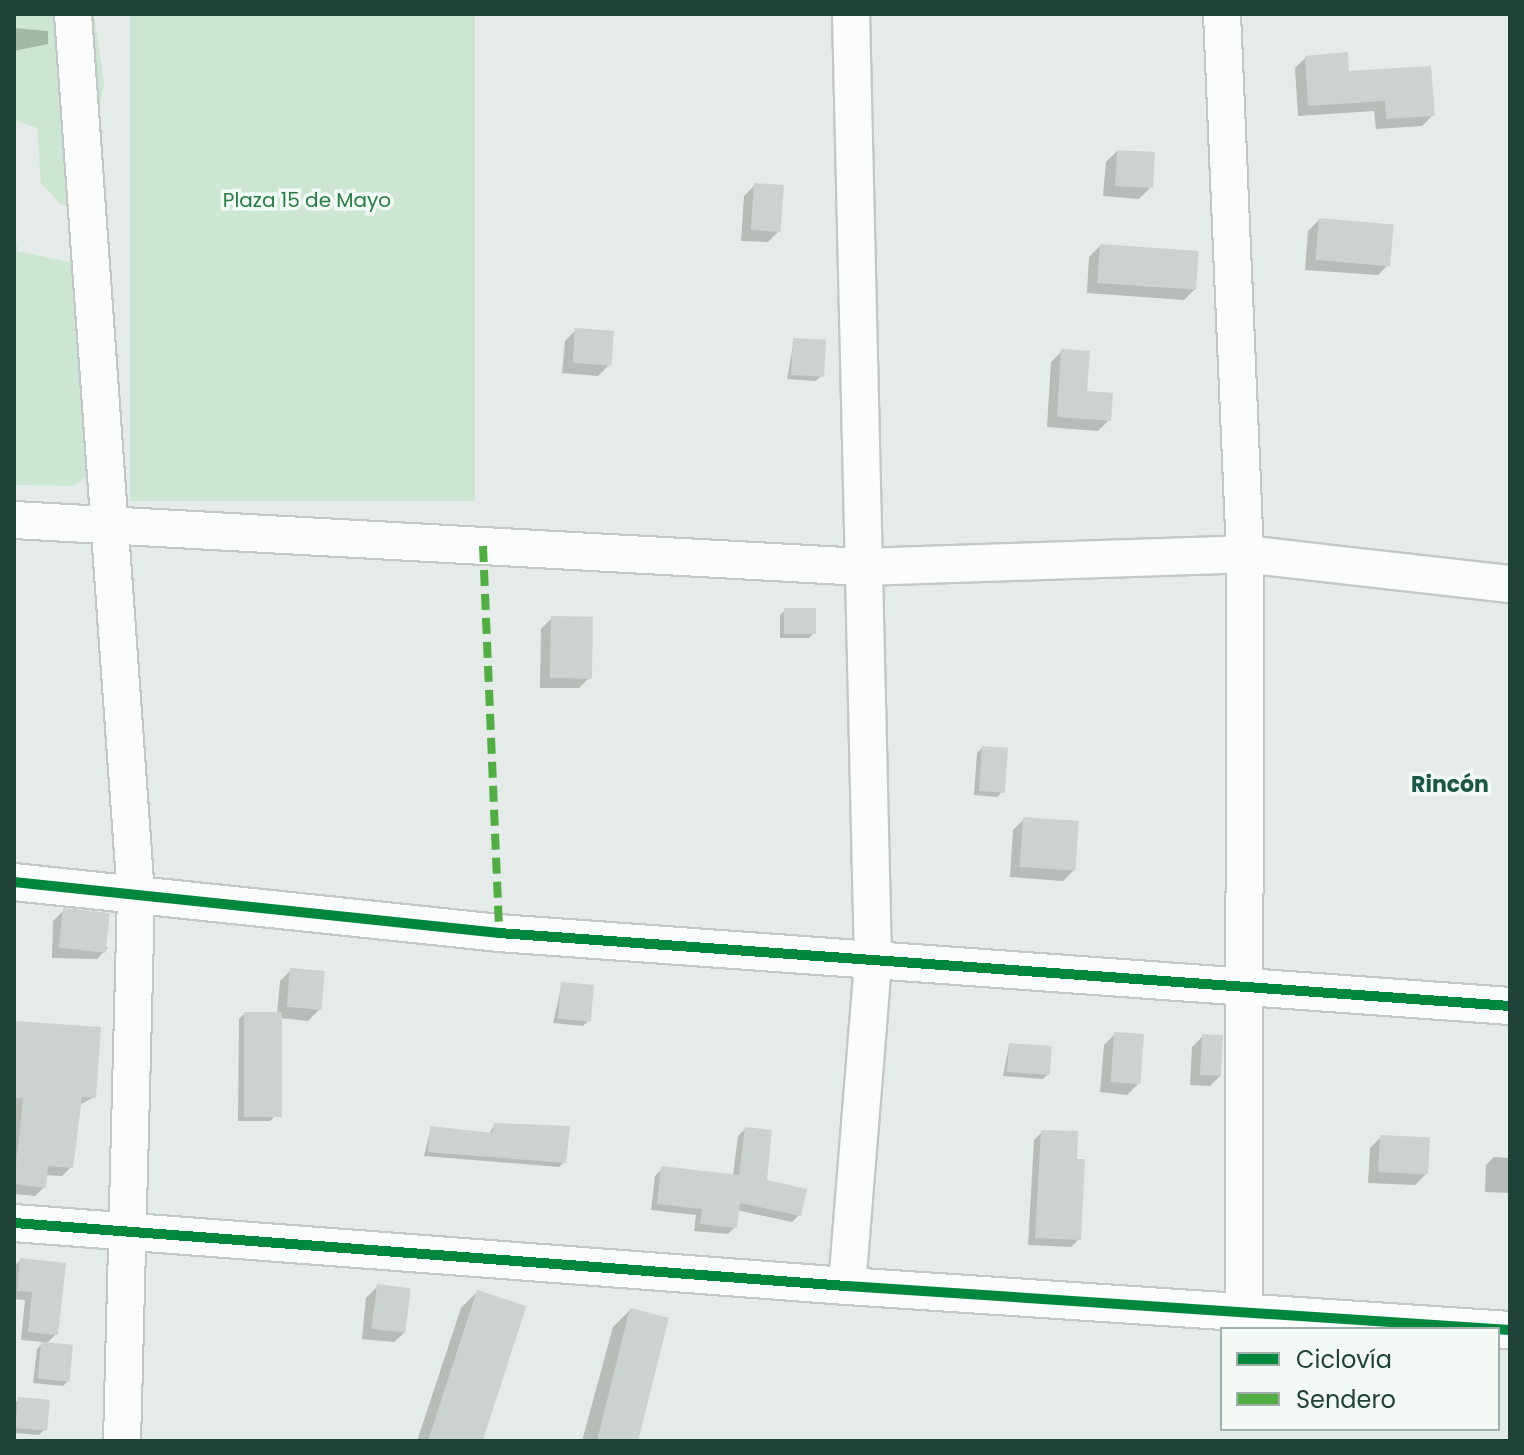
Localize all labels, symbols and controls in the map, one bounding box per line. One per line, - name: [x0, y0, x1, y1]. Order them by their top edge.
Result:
- park label: Plaza 15 de Mayo: [223, 188, 391, 212]
- district label: Rincón: [1411, 772, 1489, 798]
- legend: [1220, 1327, 1500, 1431]
- text: Ciclovía: [1296, 1343, 1392, 1376]
- text: Sendero: [1296, 1383, 1396, 1416]

